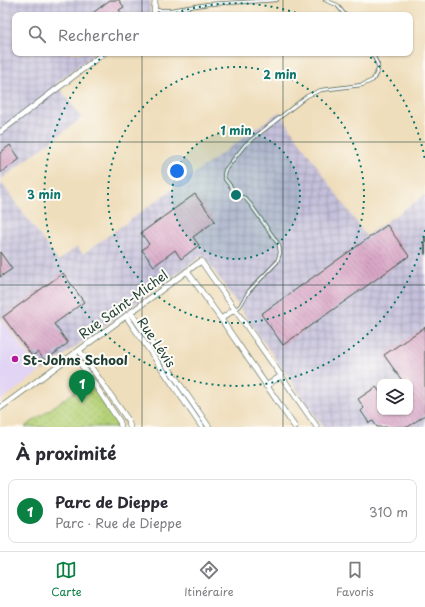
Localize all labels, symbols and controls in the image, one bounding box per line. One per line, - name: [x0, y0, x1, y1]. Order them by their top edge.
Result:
- search box: [12, 12, 413, 56]
- icon: search: [26, 23, 48, 45]
- text: Rechercher: [58, 23, 139, 46]
- text: 2 min: [263, 65, 297, 83]
- text: 1 min: [220, 121, 252, 139]
- your location: [167, 161, 187, 181]
- text: 3 min: [27, 185, 61, 203]
- centre of rings: [229, 188, 243, 202]
- street label: Rue Saint-Michel: [75, 265, 171, 343]
- street label: Rue Lévis: [133, 313, 181, 371]
- place label: St-Johns School: [23, 350, 128, 369]
- marker: St-Johns School: [10, 354, 20, 364]
- pin: 1: [69, 370, 95, 403]
- map controls: [377, 379, 413, 415]
- button: layers: [377, 379, 413, 415]
- text: À proximité: [16, 440, 116, 466]
- text: Parc de Dieppe: [55, 490, 168, 513]
- text: 1: [27, 502, 33, 521]
- text: 310 m: [369, 502, 408, 521]
- text: Parc · Rue de Dieppe: [55, 513, 182, 532]
- tab: Carte: [51, 559, 82, 600]
- tab: Itinéraire: [184, 559, 234, 600]
- tab: Favoris: [336, 559, 374, 600]

